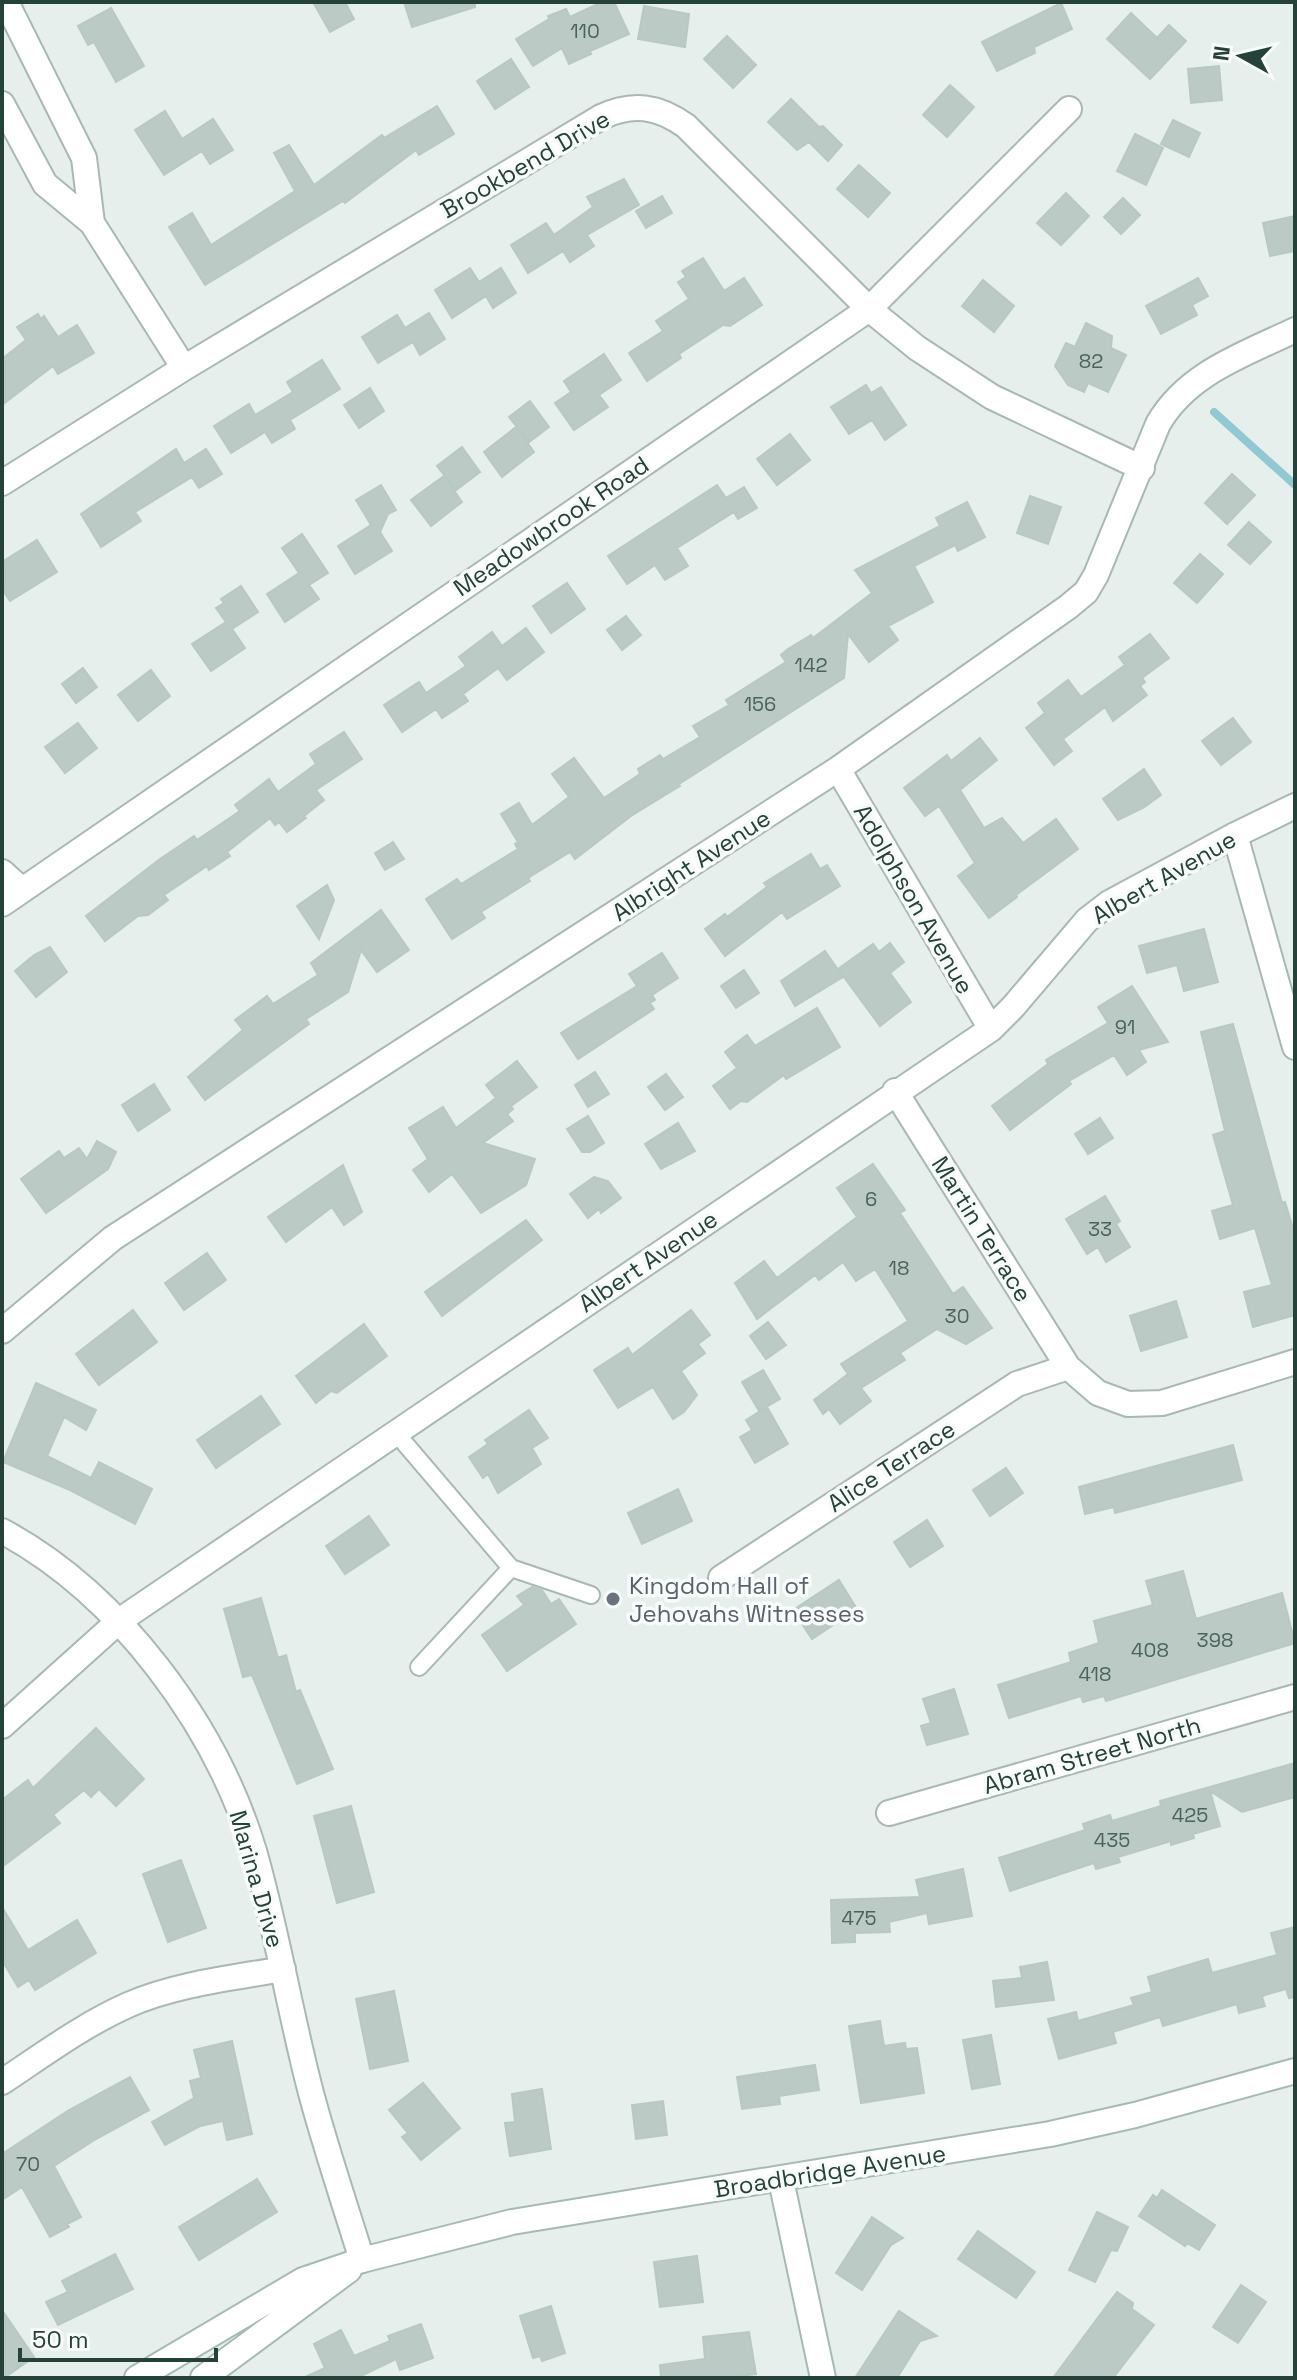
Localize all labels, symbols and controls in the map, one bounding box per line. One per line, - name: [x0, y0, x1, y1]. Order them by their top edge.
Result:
- north arrow: [1201, 16, 1281, 96]
- house number: 110: [570, 18, 600, 44]
- text: N: [1206, 44, 1236, 62]
- street label: Brookbend Drive: [435, 103, 615, 225]
- house number: 82: [1079, 348, 1103, 374]
- street label: Meadowbrook Road: [447, 449, 655, 603]
- house number: 142: [795, 652, 827, 678]
- house number: 156: [744, 691, 776, 717]
- street label: Adolphson Avenue: [847, 798, 981, 1000]
- street label: Albright Avenue: [606, 802, 776, 928]
- street label: Albert Avenue: [1086, 823, 1242, 931]
- house number: 91: [1115, 1014, 1135, 1040]
- street label: Martin Terrace: [925, 1150, 1039, 1308]
- house number: 6: [865, 1186, 877, 1212]
- street label: Albert Avenue: [572, 1203, 724, 1319]
- house number: 33: [1088, 1216, 1112, 1242]
- house number: 18: [889, 1255, 909, 1281]
- house number: 30: [945, 1303, 969, 1329]
- street label: Alice Terrace: [821, 1413, 961, 1519]
- place label: Kingdom Hall of Jehovahs Witnesses: [629, 1570, 865, 1629]
- marker: Kingdom Hall of Jehovahs Witnesses: [604, 1590, 622, 1608]
- house number: 398: [1197, 1627, 1233, 1653]
- house number: 408: [1131, 1637, 1169, 1663]
- house number: 418: [1079, 1661, 1111, 1687]
- street label: Abram Street North: [980, 1709, 1204, 1801]
- house number: 425: [1172, 1802, 1208, 1828]
- street label: Marina Drive: [223, 1807, 291, 1951]
- house number: 435: [1094, 1827, 1130, 1853]
- house number: 475: [841, 1905, 877, 1931]
- street label: Broadbridge Avenue: [712, 2137, 948, 2205]
- house number: 70: [16, 2151, 40, 2177]
- scale bar: [20, 2312, 216, 2362]
- text: 50 m: [32, 2324, 89, 2355]

